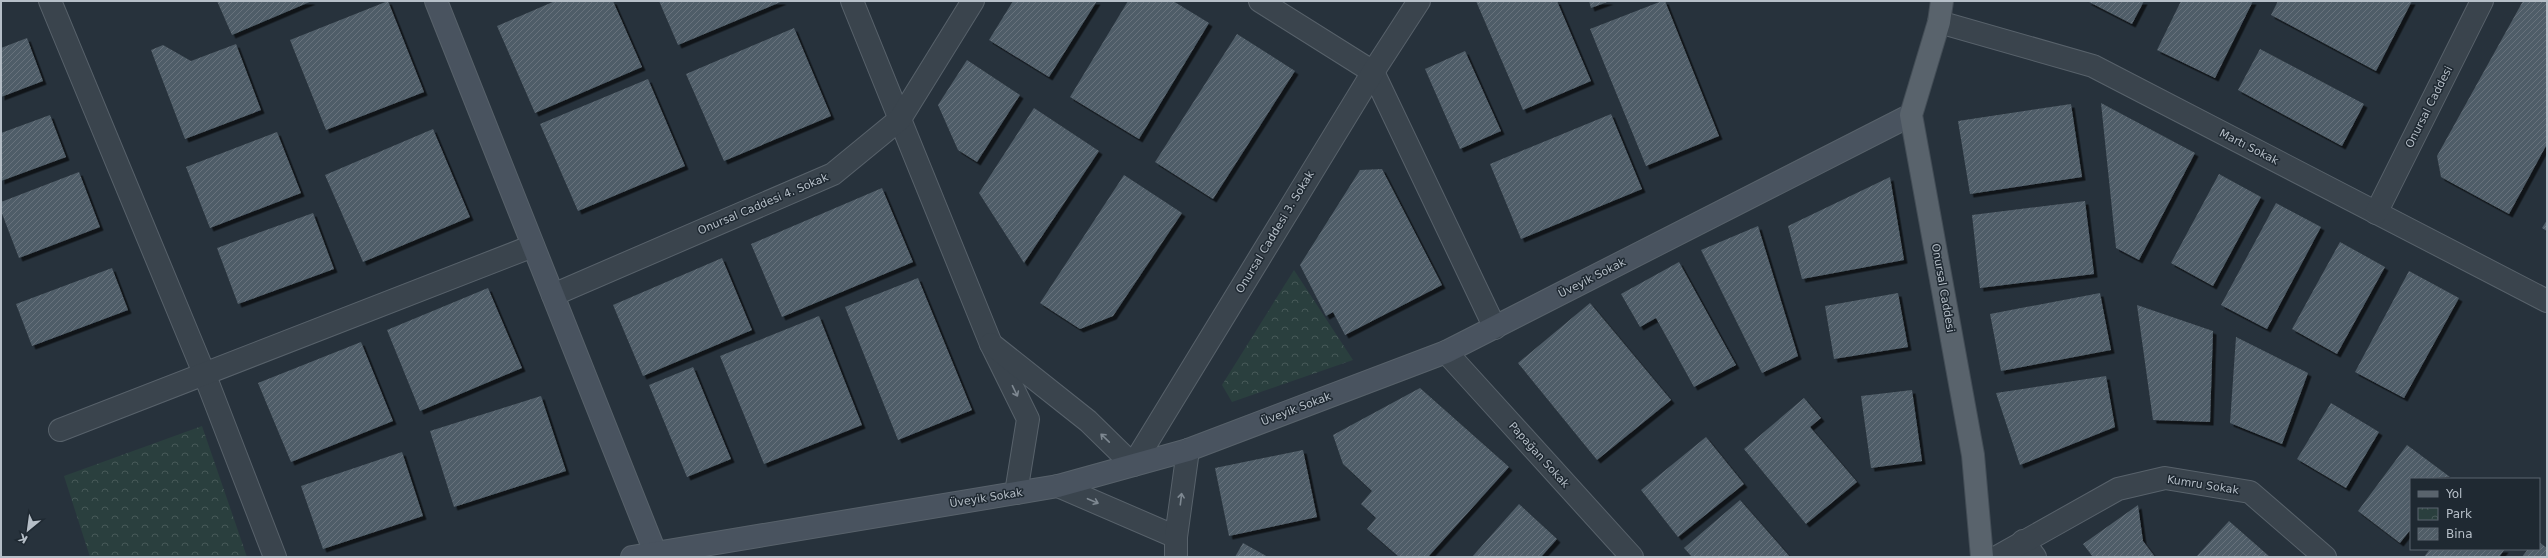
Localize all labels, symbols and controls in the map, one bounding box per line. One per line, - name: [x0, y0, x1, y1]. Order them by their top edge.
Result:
- street label: Onursal Caddesi: [2403, 64, 2455, 150]
- street label: Martı Sokak: [2217, 127, 2281, 168]
- street label: Onursal Caddesi 3. Sokak: [1233, 168, 1317, 296]
- street label: Onursal Caddesi 4. Sokak: [696, 170, 831, 237]
- street label: Onursal Caddesi: [1929, 243, 1957, 333]
- street label: Üveyik Sokak: [1556, 255, 1628, 301]
- one-way arrow: [1011, 385, 1019, 397]
- street label: Üveyik Sokak: [1259, 389, 1333, 428]
- street label: Papağan Sokak: [1506, 420, 1572, 491]
- one-way arrow: [1100, 433, 1110, 443]
- street label: Kumru Sokak: [2166, 473, 2240, 497]
- legend: [2410, 478, 2540, 550]
- street label: Üveyik Sokak: [949, 486, 1024, 510]
- text: Yol: [2445, 487, 2462, 501]
- one-way arrow: [1177, 493, 1185, 506]
- one-way arrow: [1087, 498, 1099, 506]
- text: Park: [2446, 507, 2472, 521]
- north arrow: [8, 510, 48, 550]
- text: Bina: [2446, 527, 2473, 541]
- text: K: [16, 530, 30, 546]

